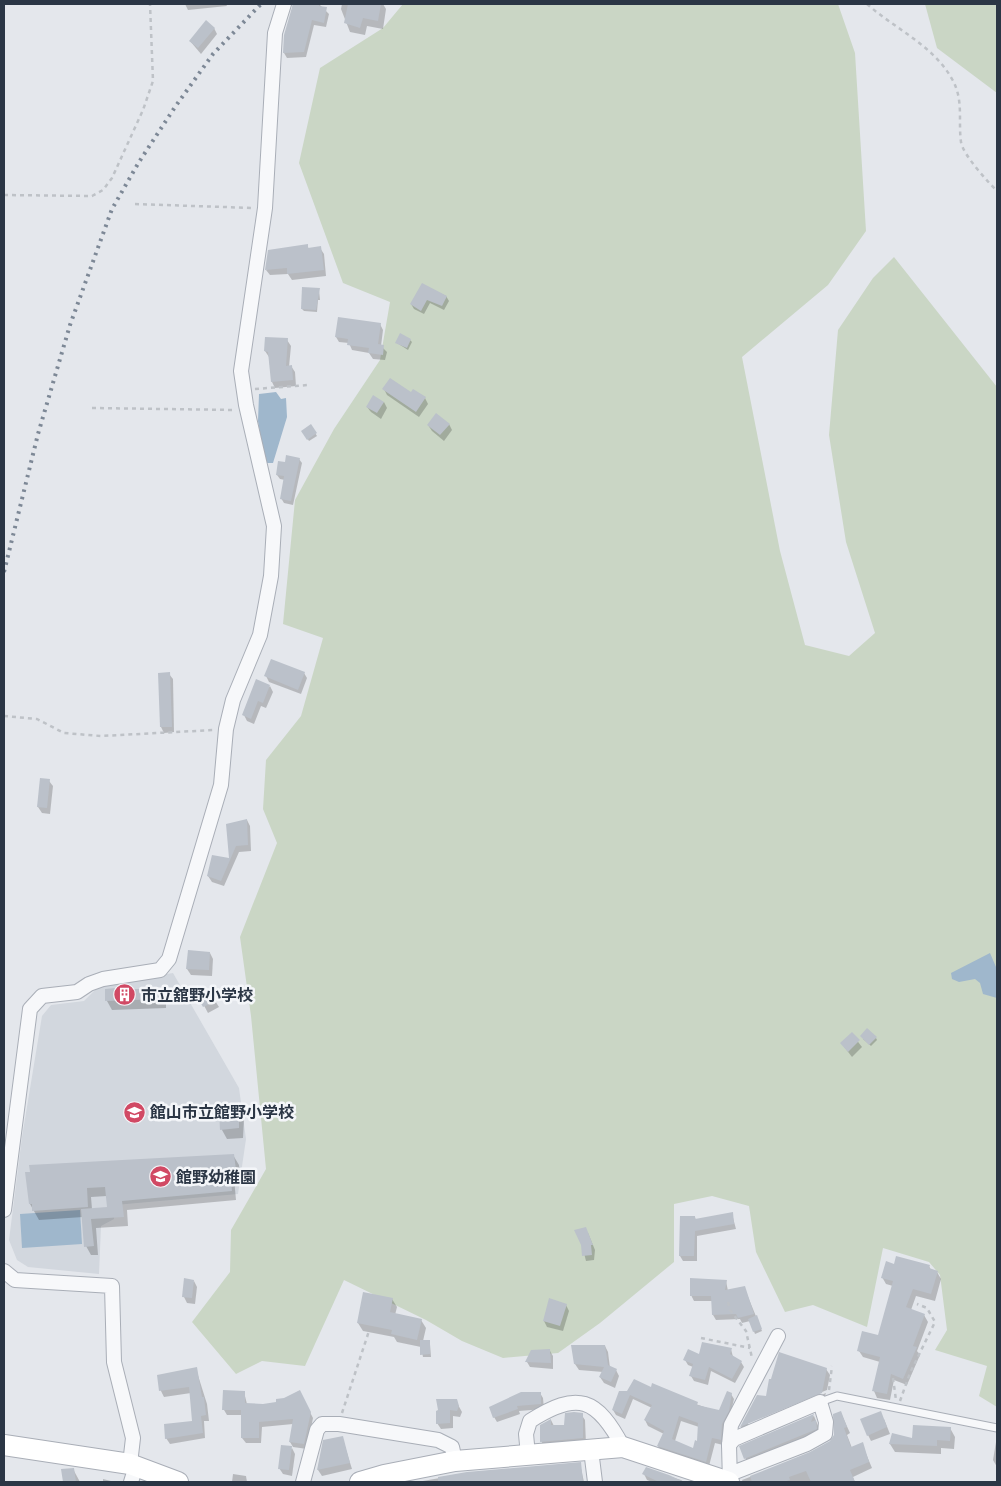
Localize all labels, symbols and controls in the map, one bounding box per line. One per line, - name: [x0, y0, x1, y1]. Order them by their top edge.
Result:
- building icon: 市立舘野小学校: [113, 983, 137, 1007]
- place label: 市立舘野小学校: [141, 984, 253, 1006]
- school or university icon: 館山市立館野小学校: [122, 1100, 146, 1124]
- place label: 館山市立館野小学校: [150, 1101, 294, 1123]
- school or university icon: 館野幼稚園: [148, 1165, 172, 1189]
- place label: 館野幼稚園: [176, 1166, 256, 1188]

